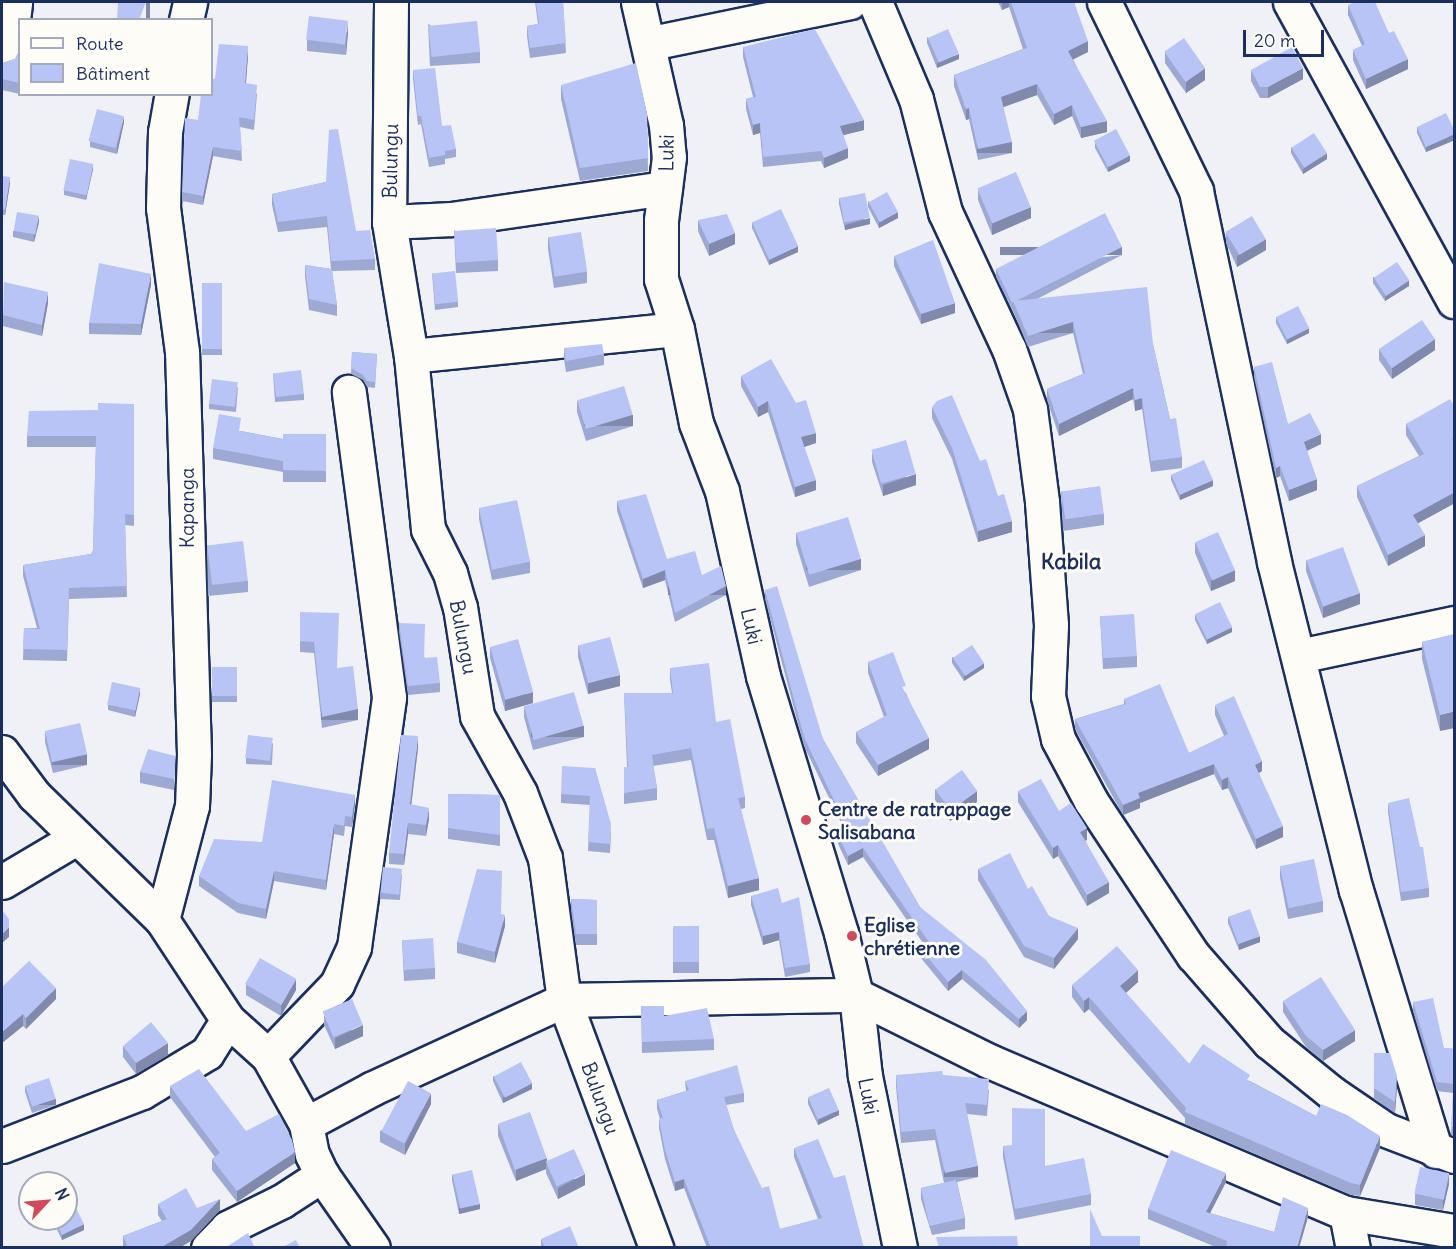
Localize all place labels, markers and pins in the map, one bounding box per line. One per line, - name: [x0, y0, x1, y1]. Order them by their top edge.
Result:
- place label: Centre de ratrappage Salisabana: [818, 796, 1011, 843]
- marker: Centre de ratrappage Salisabana: [799, 813, 813, 827]
- place label: Eglise chrétienne: [864, 912, 960, 959]
- marker: Eglise chrétienne: [845, 929, 859, 943]

